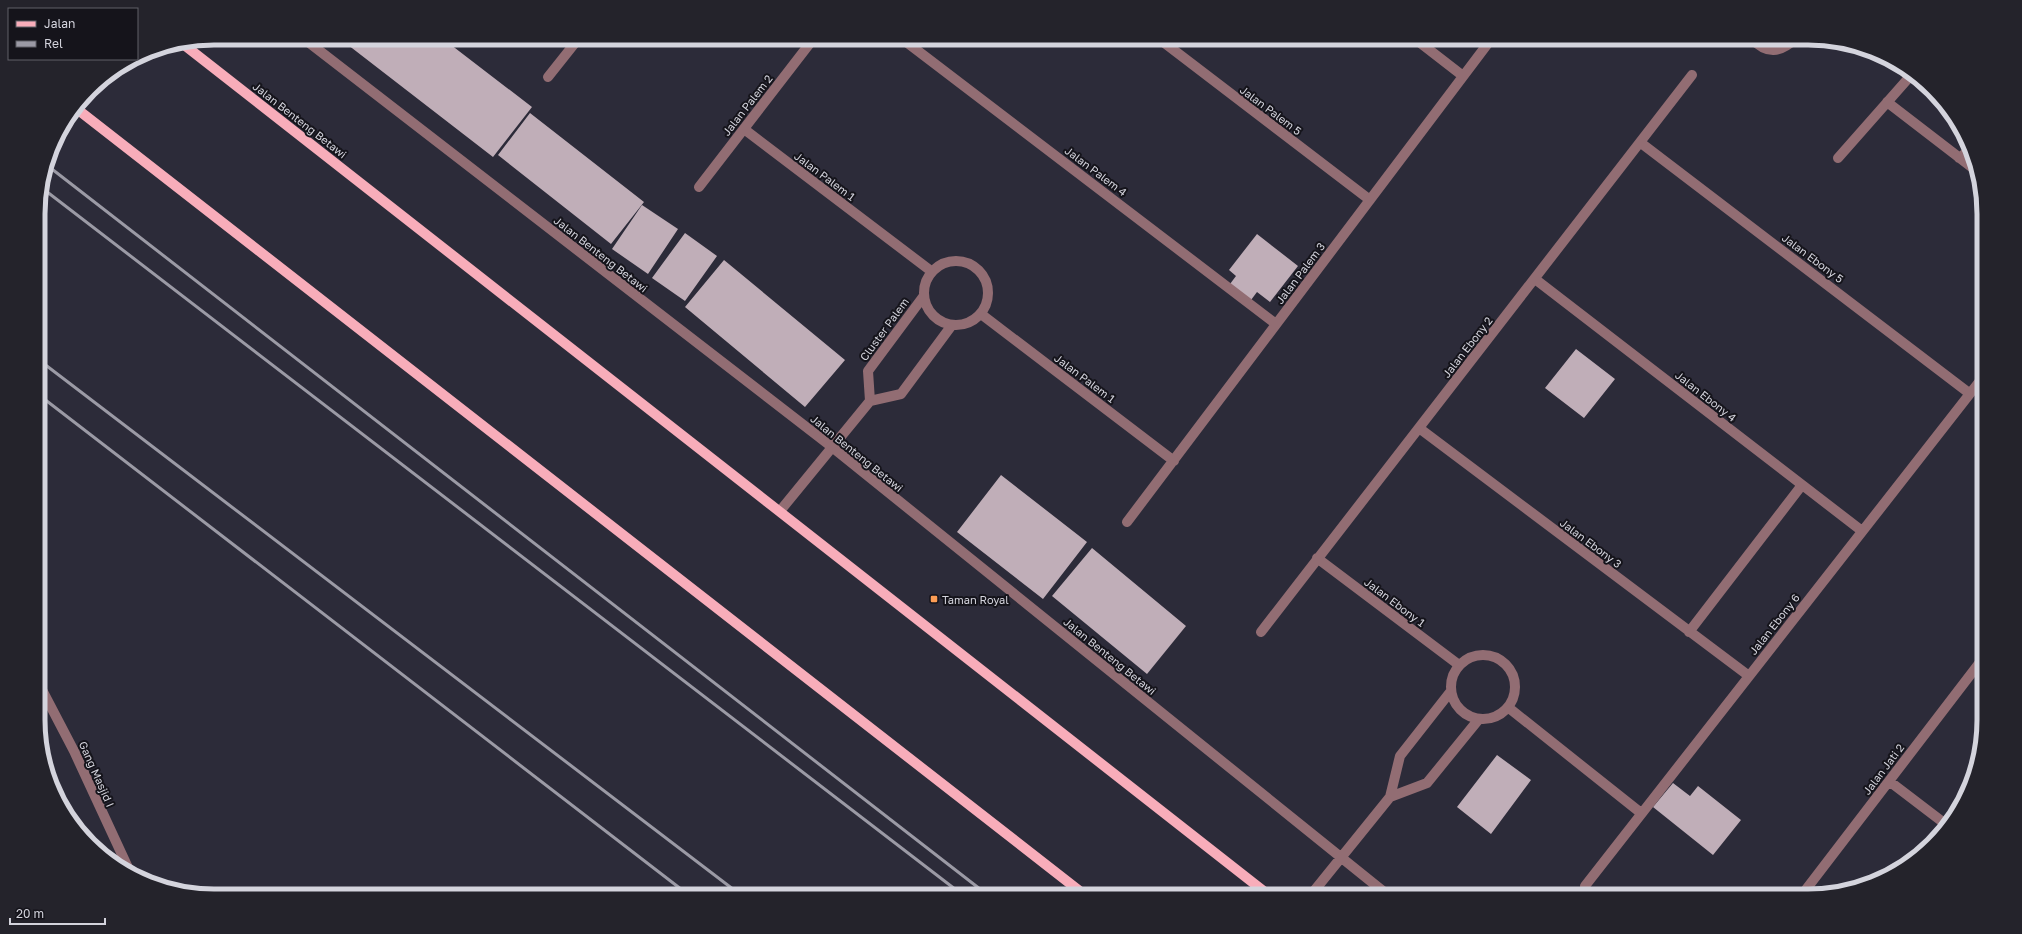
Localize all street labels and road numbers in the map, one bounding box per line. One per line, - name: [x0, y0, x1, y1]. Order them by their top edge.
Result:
- street label: Jalan Palem 2: [719, 72, 775, 138]
- street label: Jalan Benteng Betawi: [251, 79, 349, 161]
- street label: Jalan Palem 5: [1238, 83, 1304, 137]
- street label: Jalan Palem 4: [1063, 144, 1130, 199]
- street label: Jalan Palem 1: [792, 149, 858, 203]
- street label: Jalan Benteng Betawi: [552, 213, 650, 295]
- street label: Jalan Ebony 5: [1780, 231, 1846, 285]
- street label: Jalan Palem 3: [1273, 240, 1327, 306]
- street label: Cluster Palem: [857, 295, 911, 363]
- street label: Jalan Ebony 2: [1439, 314, 1495, 380]
- street label: Jalan Palem 1: [1052, 351, 1118, 405]
- street label: Jalan Ebony 4: [1673, 368, 1739, 424]
- street label: Jalan Benteng Betawi: [808, 412, 906, 494]
- street label: Jalan Ebony 3: [1558, 516, 1624, 570]
- street label: Jalan Ebony 1: [1362, 575, 1428, 629]
- street label: Jalan Ebony 6: [1746, 591, 1802, 657]
- street label: Jalan Benteng Betawi: [1061, 615, 1159, 697]
- street label: Gang Masjid I: [77, 739, 117, 809]
- street label: Jalan Jati 2: [1860, 741, 1906, 797]

